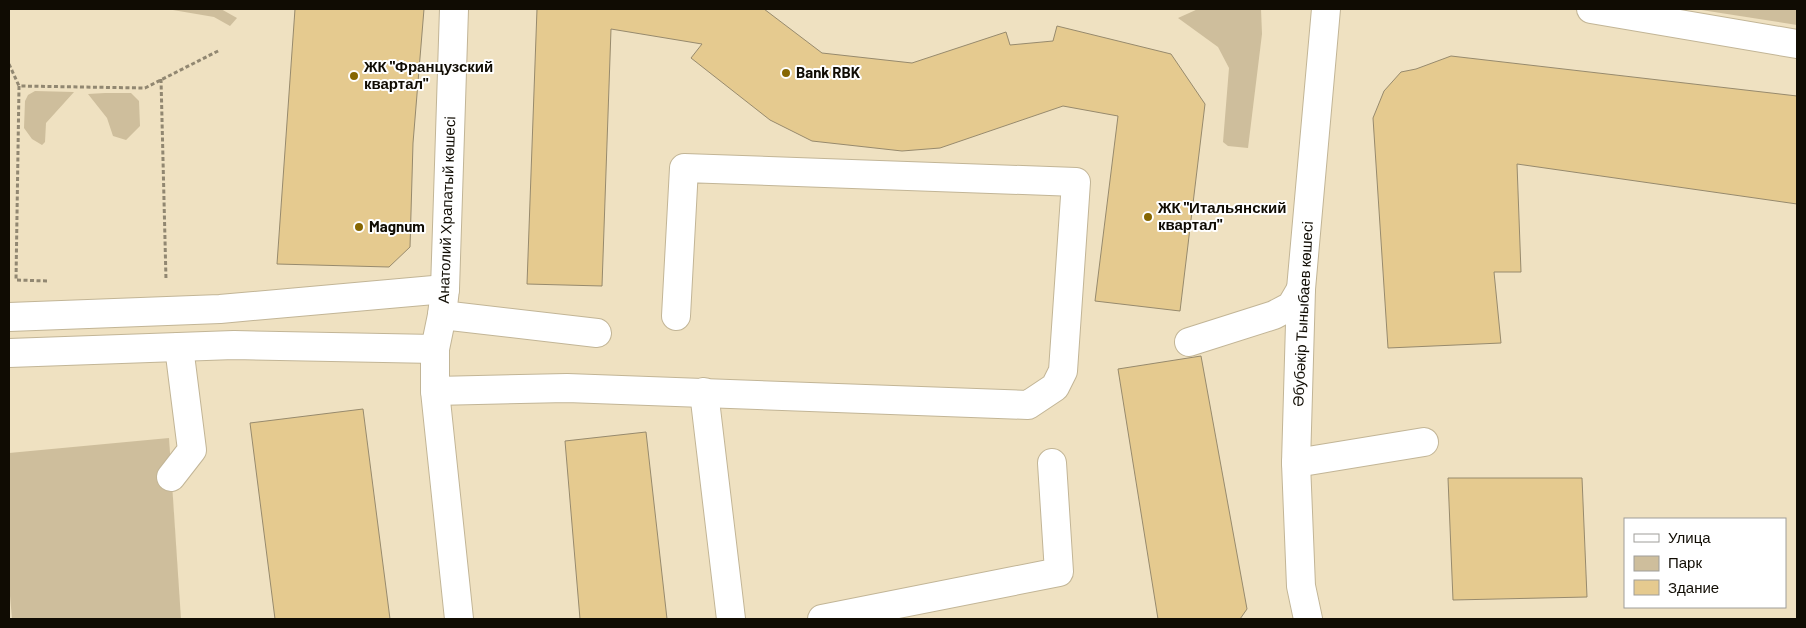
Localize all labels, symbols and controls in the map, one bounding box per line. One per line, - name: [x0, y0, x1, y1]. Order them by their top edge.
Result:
- place label: ЖК "Французский квартал": [363, 57, 493, 92]
- place label: Bank RBK: [796, 63, 861, 81]
- marker: Bank RBK: [780, 67, 792, 79]
- marker: ЖК "Французский квартал": [348, 70, 360, 82]
- street label: Анатолий Храпатый көшесі: [434, 116, 458, 304]
- place label: ЖК "Итальянский квартал": [1157, 198, 1286, 233]
- marker: ЖК "Итальянский квартал": [1142, 211, 1154, 223]
- place label: Magnum: [369, 217, 425, 235]
- marker: Magnum: [353, 221, 365, 233]
- street label: Әбубәкір Тыныбаев көшесі: [1288, 221, 1316, 407]
- legend: [1624, 518, 1786, 608]
- text: Улица: [1668, 528, 1711, 546]
- text: Парк: [1668, 553, 1702, 571]
- text: Здание: [1668, 578, 1719, 596]

